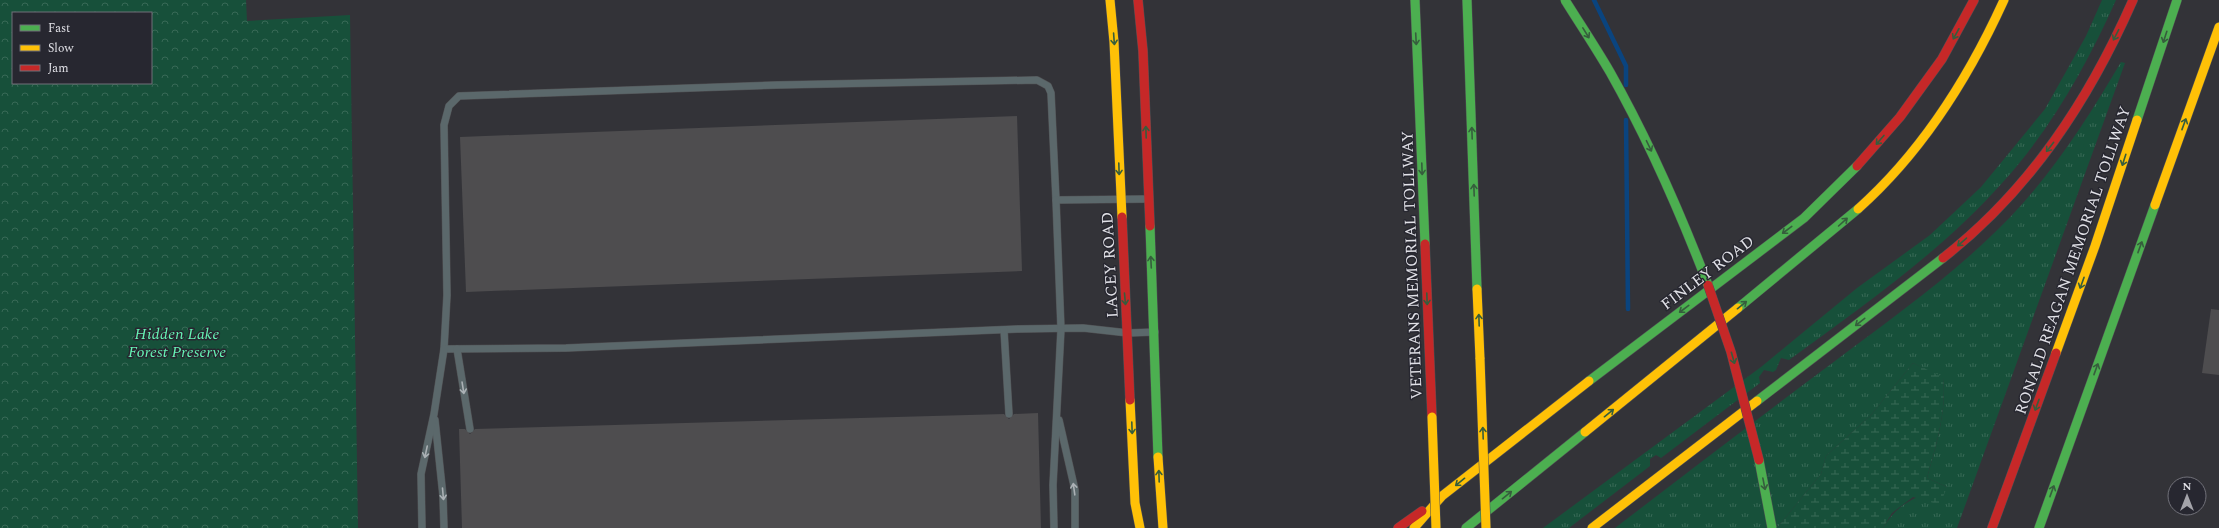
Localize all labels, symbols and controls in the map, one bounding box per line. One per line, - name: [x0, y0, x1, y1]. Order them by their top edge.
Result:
- legend: [12, 12, 152, 84]
- text: Fast: [48, 19, 70, 38]
- one-way arrow: [1582, 27, 1590, 39]
- one-way arrow: [1951, 28, 1959, 40]
- one-way arrow: [2112, 29, 2119, 41]
- one-way arrow: [2161, 30, 2168, 43]
- one-way arrow: [1110, 32, 1117, 45]
- one-way arrow: [1413, 32, 1420, 45]
- text: Slow: [48, 39, 74, 58]
- text: Jam: [48, 59, 69, 78]
- street label: RONALD REAGAN MEMORIAL TOLLWAY: [2009, 103, 2137, 418]
- one-way arrow: [2180, 119, 2188, 131]
- one-way arrow: [1142, 126, 1149, 139]
- one-way arrow: [1468, 127, 1475, 140]
- street label: VETERANS MEMORIAL TOLLWAY: [1395, 130, 1429, 400]
- one-way arrow: [1876, 134, 1885, 144]
- one-way arrow: [1646, 140, 1653, 152]
- one-way arrow: [2046, 141, 2054, 152]
- one-way arrow: [2120, 154, 2127, 167]
- one-way arrow: [1115, 162, 1123, 175]
- one-way arrow: [1418, 162, 1426, 175]
- one-way arrow: [1470, 184, 1477, 197]
- street label: LACEY ROAD: [1095, 211, 1125, 319]
- one-way arrow: [1837, 218, 1848, 227]
- one-way arrow: [1782, 226, 1793, 234]
- street label: FINLEY ROAD: [1656, 230, 1759, 316]
- one-way arrow: [1957, 238, 1968, 247]
- one-way arrow: [2136, 241, 2144, 253]
- one-way arrow: [1148, 256, 1155, 269]
- one-way arrow: [2077, 277, 2085, 289]
- one-way arrow: [1122, 292, 1129, 305]
- one-way arrow: [1424, 292, 1431, 305]
- one-way arrow: [1737, 301, 1748, 309]
- one-way arrow: [1678, 305, 1689, 313]
- one-way arrow: [1475, 314, 1482, 327]
- one-way arrow: [1854, 318, 1865, 326]
- park label: Hidden Lake Forest Preserve: [128, 322, 226, 364]
- one-way arrow: [1730, 351, 1737, 364]
- one-way arrow: [2092, 363, 2100, 375]
- one-way arrow: [460, 381, 468, 394]
- one-way arrow: [2033, 399, 2041, 411]
- one-way arrow: [1603, 409, 1614, 418]
- one-way arrow: [1128, 421, 1135, 434]
- one-way arrow: [1479, 427, 1486, 440]
- one-way arrow: [421, 445, 429, 458]
- one-way arrow: [1155, 469, 1163, 482]
- north arrow: [2167, 476, 2207, 516]
- one-way arrow: [1455, 477, 1466, 486]
- one-way arrow: [1761, 477, 1769, 490]
- text: N: [2183, 478, 2192, 495]
- one-way arrow: [1070, 483, 1078, 496]
- one-way arrow: [2048, 486, 2056, 498]
- one-way arrow: [439, 487, 446, 500]
- one-way arrow: [1502, 490, 1513, 499]

